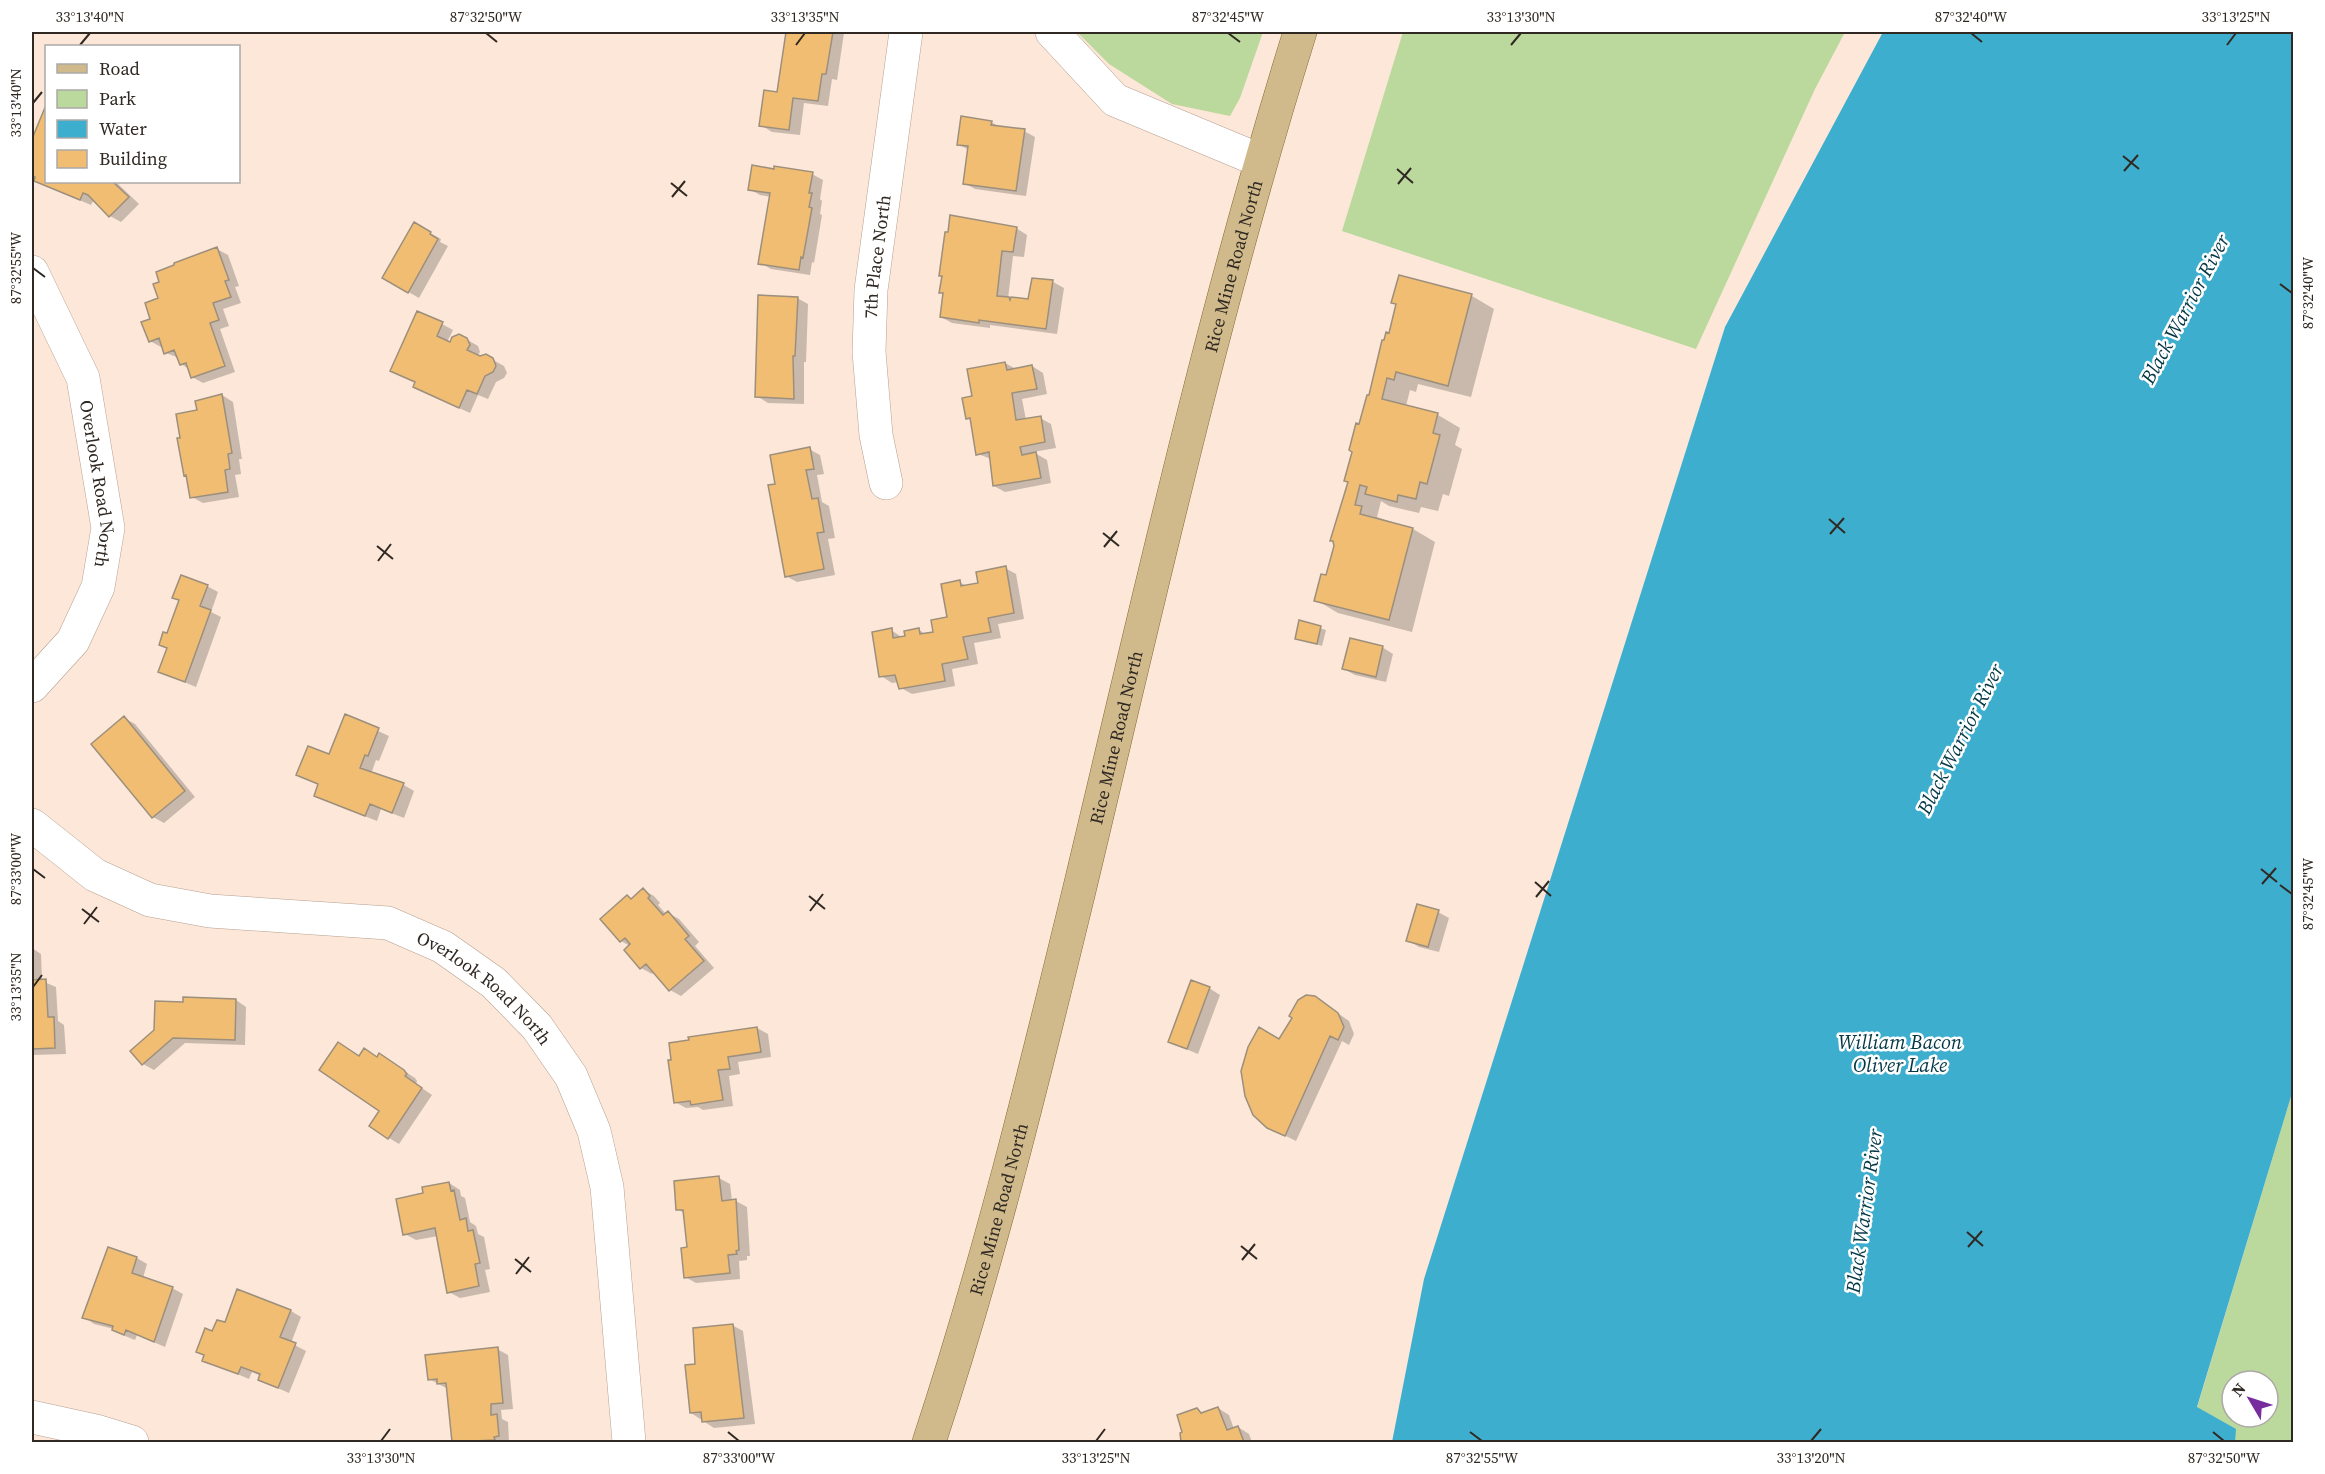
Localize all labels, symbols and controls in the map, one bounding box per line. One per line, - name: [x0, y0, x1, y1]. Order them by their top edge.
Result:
- text: 33°13'40"N: [55, 6, 125, 27]
- text: 87°32'50"W: [450, 6, 523, 27]
- text: 33°13'35"N: [770, 6, 840, 27]
- text: 87°32'45"W: [1192, 6, 1265, 27]
- text: 33°13'30"N: [1486, 6, 1556, 27]
- text: 87°32'40"W: [1935, 6, 2008, 27]
- text: 33°13'25"N: [2201, 6, 2271, 27]
- legend: [45, 45, 240, 183]
- text: Road: [99, 56, 140, 81]
- text: 33°13'40"N: [5, 68, 26, 138]
- text: Park: [99, 86, 136, 111]
- text: Water: [99, 116, 147, 141]
- text: Building: [99, 146, 167, 171]
- street label: Rice Mine Road North: [1198, 177, 1268, 355]
- street label: 7th Place North: [858, 193, 896, 319]
- water label: Black Warrior River: [2133, 228, 2237, 390]
- text: 87°32'55"W: [5, 231, 26, 304]
- text: 87°32'40"W: [2297, 256, 2318, 329]
- street label: Overlook Road North: [74, 398, 121, 570]
- street label: Rice Mine Road North: [1083, 648, 1148, 827]
- water label: Black Warrior River: [1909, 658, 2011, 820]
- text: 87°33'00"W: [5, 832, 26, 905]
- text: 87°32'45"W: [2297, 857, 2318, 930]
- street label: Overlook Road North: [413, 925, 558, 1050]
- text: 33°13'35"N: [5, 952, 26, 1022]
- water label: William Bacon Oliver Lake: [1838, 1028, 1963, 1079]
- street label: Rice Mine Road North: [963, 1120, 1033, 1298]
- water label: Black Warrior River: [1838, 1126, 1890, 1296]
- north arrow: [2220, 1369, 2280, 1429]
- text: N: [2226, 1378, 2251, 1401]
- text: 33°13'30"N: [346, 1447, 416, 1468]
- text: 87°33'00"W: [703, 1447, 776, 1468]
- text: 33°13'25"N: [1061, 1447, 1131, 1468]
- text: 87°32'55"W: [1446, 1447, 1519, 1468]
- text: 33°13'20"N: [1776, 1447, 1846, 1468]
- text: 87°32'50"W: [2188, 1447, 2261, 1468]

